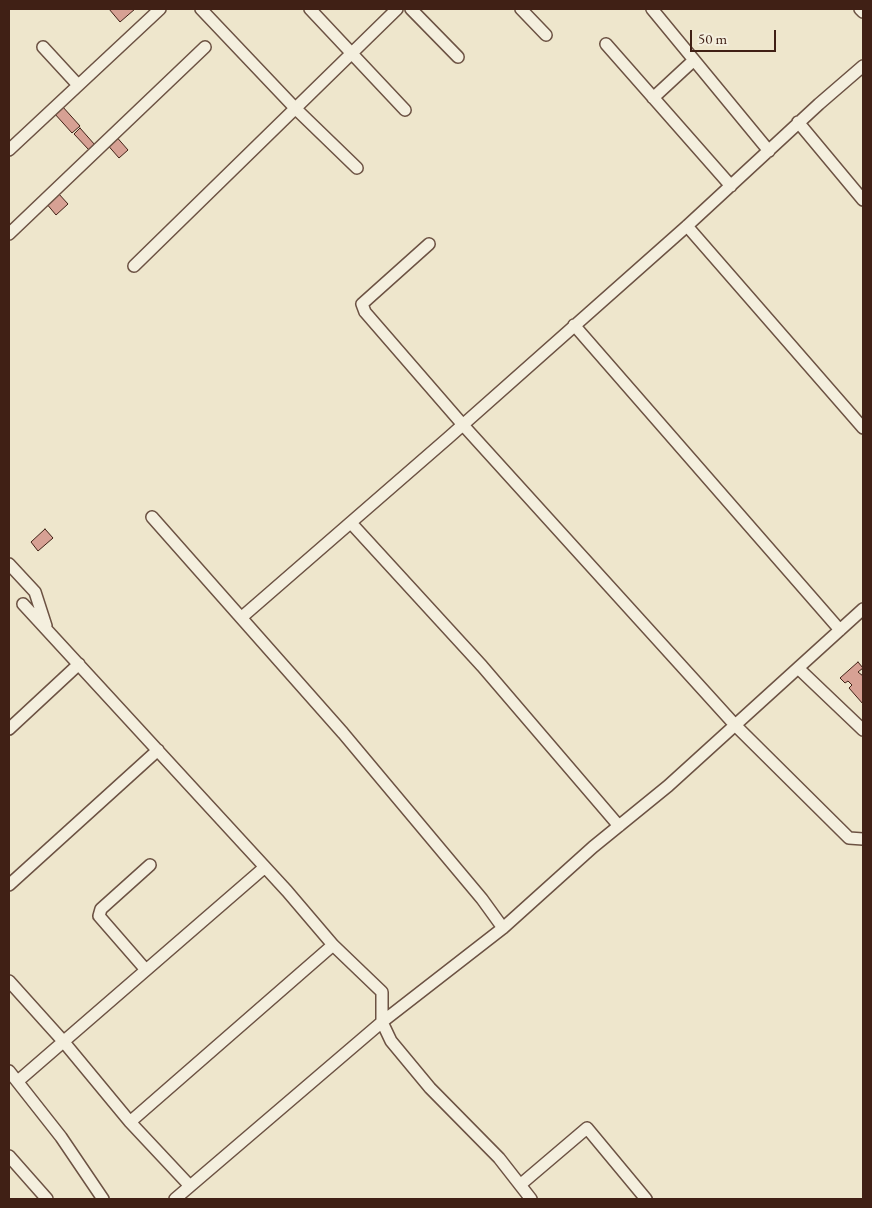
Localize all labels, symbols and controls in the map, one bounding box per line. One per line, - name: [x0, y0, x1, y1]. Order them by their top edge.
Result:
- scale bar: [692, 20, 778, 52]
- text: 50 m: [698, 29, 727, 48]

